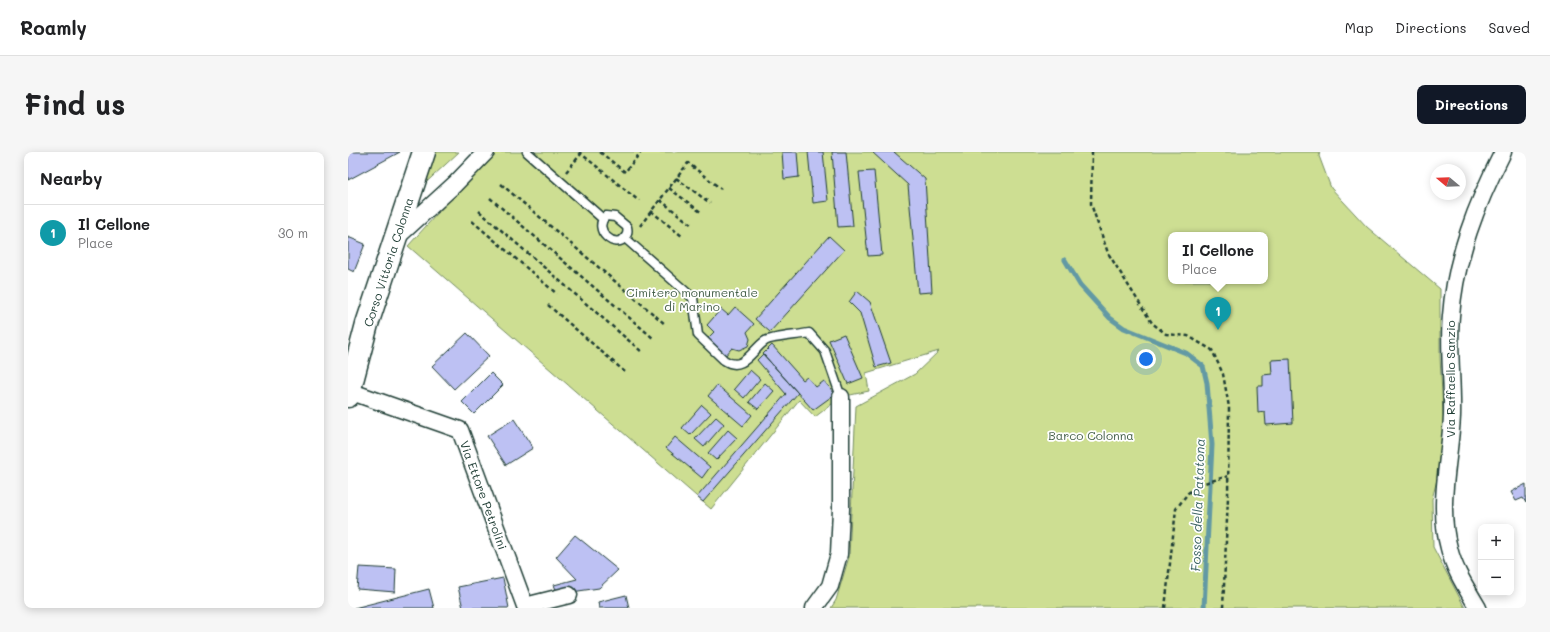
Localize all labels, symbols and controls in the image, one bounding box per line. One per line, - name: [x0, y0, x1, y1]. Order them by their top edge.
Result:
- text: Roamly: [20, 15, 87, 40]
- text: Map: [1345, 18, 1373, 37]
- text: Directions: [1395, 18, 1466, 37]
- text: Saved: [1488, 18, 1530, 37]
- button: Directions: [1417, 85, 1526, 124]
- text: Find us: [24, 86, 125, 122]
- north arrow: [1430, 164, 1466, 200]
- text: Nearby: [40, 167, 102, 189]
- street label: Corso Vittoria Colonna: [360, 195, 416, 329]
- text: Il Cellone: [78, 214, 150, 234]
- text: 1: [50, 224, 56, 241]
- text: 30 m: [278, 224, 308, 241]
- popup: [1168, 232, 1268, 284]
- text: Place: [78, 234, 113, 251]
- text: Il Cellone: [1182, 240, 1254, 260]
- text: Place: [1182, 260, 1217, 277]
- park label: Cimitero monumentale di Marino: [626, 284, 758, 314]
- pin: 1: [1205, 297, 1231, 330]
- street label: Via Raffaello Sanzio: [1442, 320, 1458, 438]
- your location: [1136, 349, 1156, 369]
- park label: Barco Colonna: [1048, 427, 1134, 443]
- street label: Via Ettore Petrolini: [457, 438, 511, 552]
- water label: Fosso della Patatona: [1186, 438, 1208, 572]
- map controls: [1478, 524, 1514, 596]
- button: +: [1478, 524, 1514, 560]
- button: −: [1478, 560, 1514, 596]

